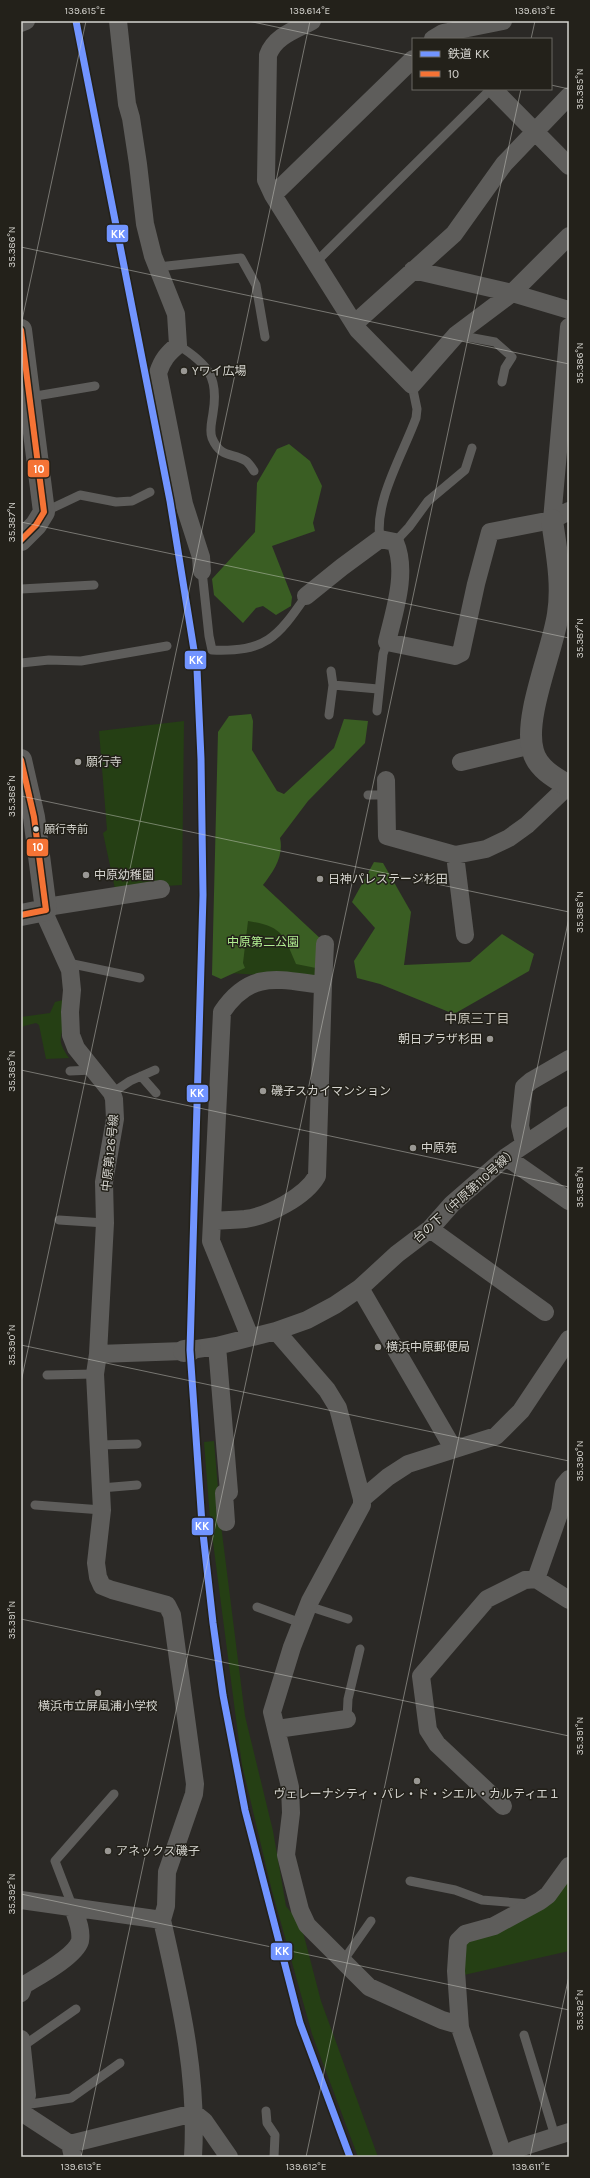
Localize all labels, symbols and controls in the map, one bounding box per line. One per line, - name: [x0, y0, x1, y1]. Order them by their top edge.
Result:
- text: 139.615°E: [65, 5, 105, 17]
- text: 139.614°E: [290, 5, 330, 17]
- text: 139.613°E: [515, 5, 555, 17]
- legend: [412, 38, 552, 90]
- text: 鉄道 KK: [448, 47, 490, 61]
- text: 10: [448, 67, 459, 81]
- text: 35.385°N: [574, 68, 586, 110]
- line badge: KK: [106, 224, 129, 243]
- text: 35.386°N: [6, 226, 18, 268]
- text: KK: [111, 228, 126, 241]
- text: 35.386°N: [574, 342, 586, 384]
- place label: Yワイ広場: [192, 364, 247, 378]
- marker: Yワイ広場: [179, 366, 189, 376]
- line badge: 10: [27, 459, 50, 478]
- text: 10: [34, 463, 44, 476]
- text: 35.387°N: [6, 502, 18, 542]
- text: 35.387°N: [574, 618, 586, 658]
- line badge: KK: [184, 650, 207, 670]
- text: KK: [189, 654, 204, 667]
- place label: 願行寺: [86, 755, 122, 769]
- marker: 願行寺: [73, 757, 83, 767]
- text: 35.388°N: [6, 775, 18, 817]
- place label: 願行寺前: [44, 823, 88, 836]
- marker: 願行寺前: [31, 824, 41, 834]
- line badge: 10: [26, 838, 49, 857]
- text: 10: [33, 841, 43, 854]
- place label: 中原幼稚園: [94, 868, 154, 882]
- marker: 中原幼稚園: [81, 870, 91, 880]
- place label: 日神パレステージ杉田: [328, 872, 448, 886]
- marker: 日神パレステージ杉田: [315, 874, 325, 884]
- text: 35.388°N: [574, 891, 586, 933]
- park label: 中原第二公園: [227, 935, 299, 949]
- district label: 中原三丁目: [444, 1011, 510, 1026]
- place label: 朝日プラザ杉田: [398, 1032, 482, 1046]
- marker: 朝日プラザ杉田: [485, 1034, 495, 1044]
- text: 35.389°N: [6, 1050, 18, 1092]
- line badge: KK: [186, 1084, 209, 1103]
- place label: 磯子スカイマンション: [271, 1084, 391, 1098]
- marker: 磯子スカイマンション: [258, 1086, 268, 1096]
- text: KK: [190, 1087, 205, 1100]
- street label: 中原第126号線: [99, 1114, 121, 1192]
- place label: 中原苑: [421, 1141, 457, 1155]
- marker: 中原苑: [408, 1143, 418, 1153]
- street label: 台の下（中原第110号線）: [410, 1145, 520, 1245]
- text: 35.389°N: [574, 1166, 586, 1208]
- text: 35.390°N: [6, 1324, 18, 1366]
- place label: 横浜中原郵便局: [386, 1340, 470, 1354]
- marker: 横浜中原郵便局: [373, 1342, 383, 1352]
- text: 35.390°N: [574, 1440, 586, 1482]
- line badge: KK: [191, 1517, 214, 1536]
- text: KK: [195, 1520, 210, 1533]
- text: 35.391°N: [6, 1601, 18, 1639]
- marker: 横浜市立屏風浦小学校: [93, 1688, 103, 1698]
- place label: 横浜市立屏風浦小学校: [38, 1699, 158, 1713]
- text: 35.391°N: [574, 1717, 586, 1755]
- marker: ヴェレーナシティ・パレ・ド・シエル・カルティエ１: [412, 1776, 422, 1786]
- place label: ヴェレーナシティ・パレ・ド・シエル・カルティエ１: [274, 1787, 560, 1801]
- place label: アネックス磯子: [116, 1844, 200, 1858]
- marker: アネックス磯子: [103, 1846, 113, 1856]
- text: 35.392°N: [6, 1873, 18, 1915]
- line badge: KK: [270, 1942, 293, 1961]
- text: KK: [275, 1945, 290, 1958]
- text: 35.392°N: [574, 1989, 586, 2031]
- text: 139.613°E: [61, 2161, 101, 2173]
- text: 139.612°E: [286, 2161, 326, 2173]
- text: 139.611°E: [512, 2161, 550, 2173]

